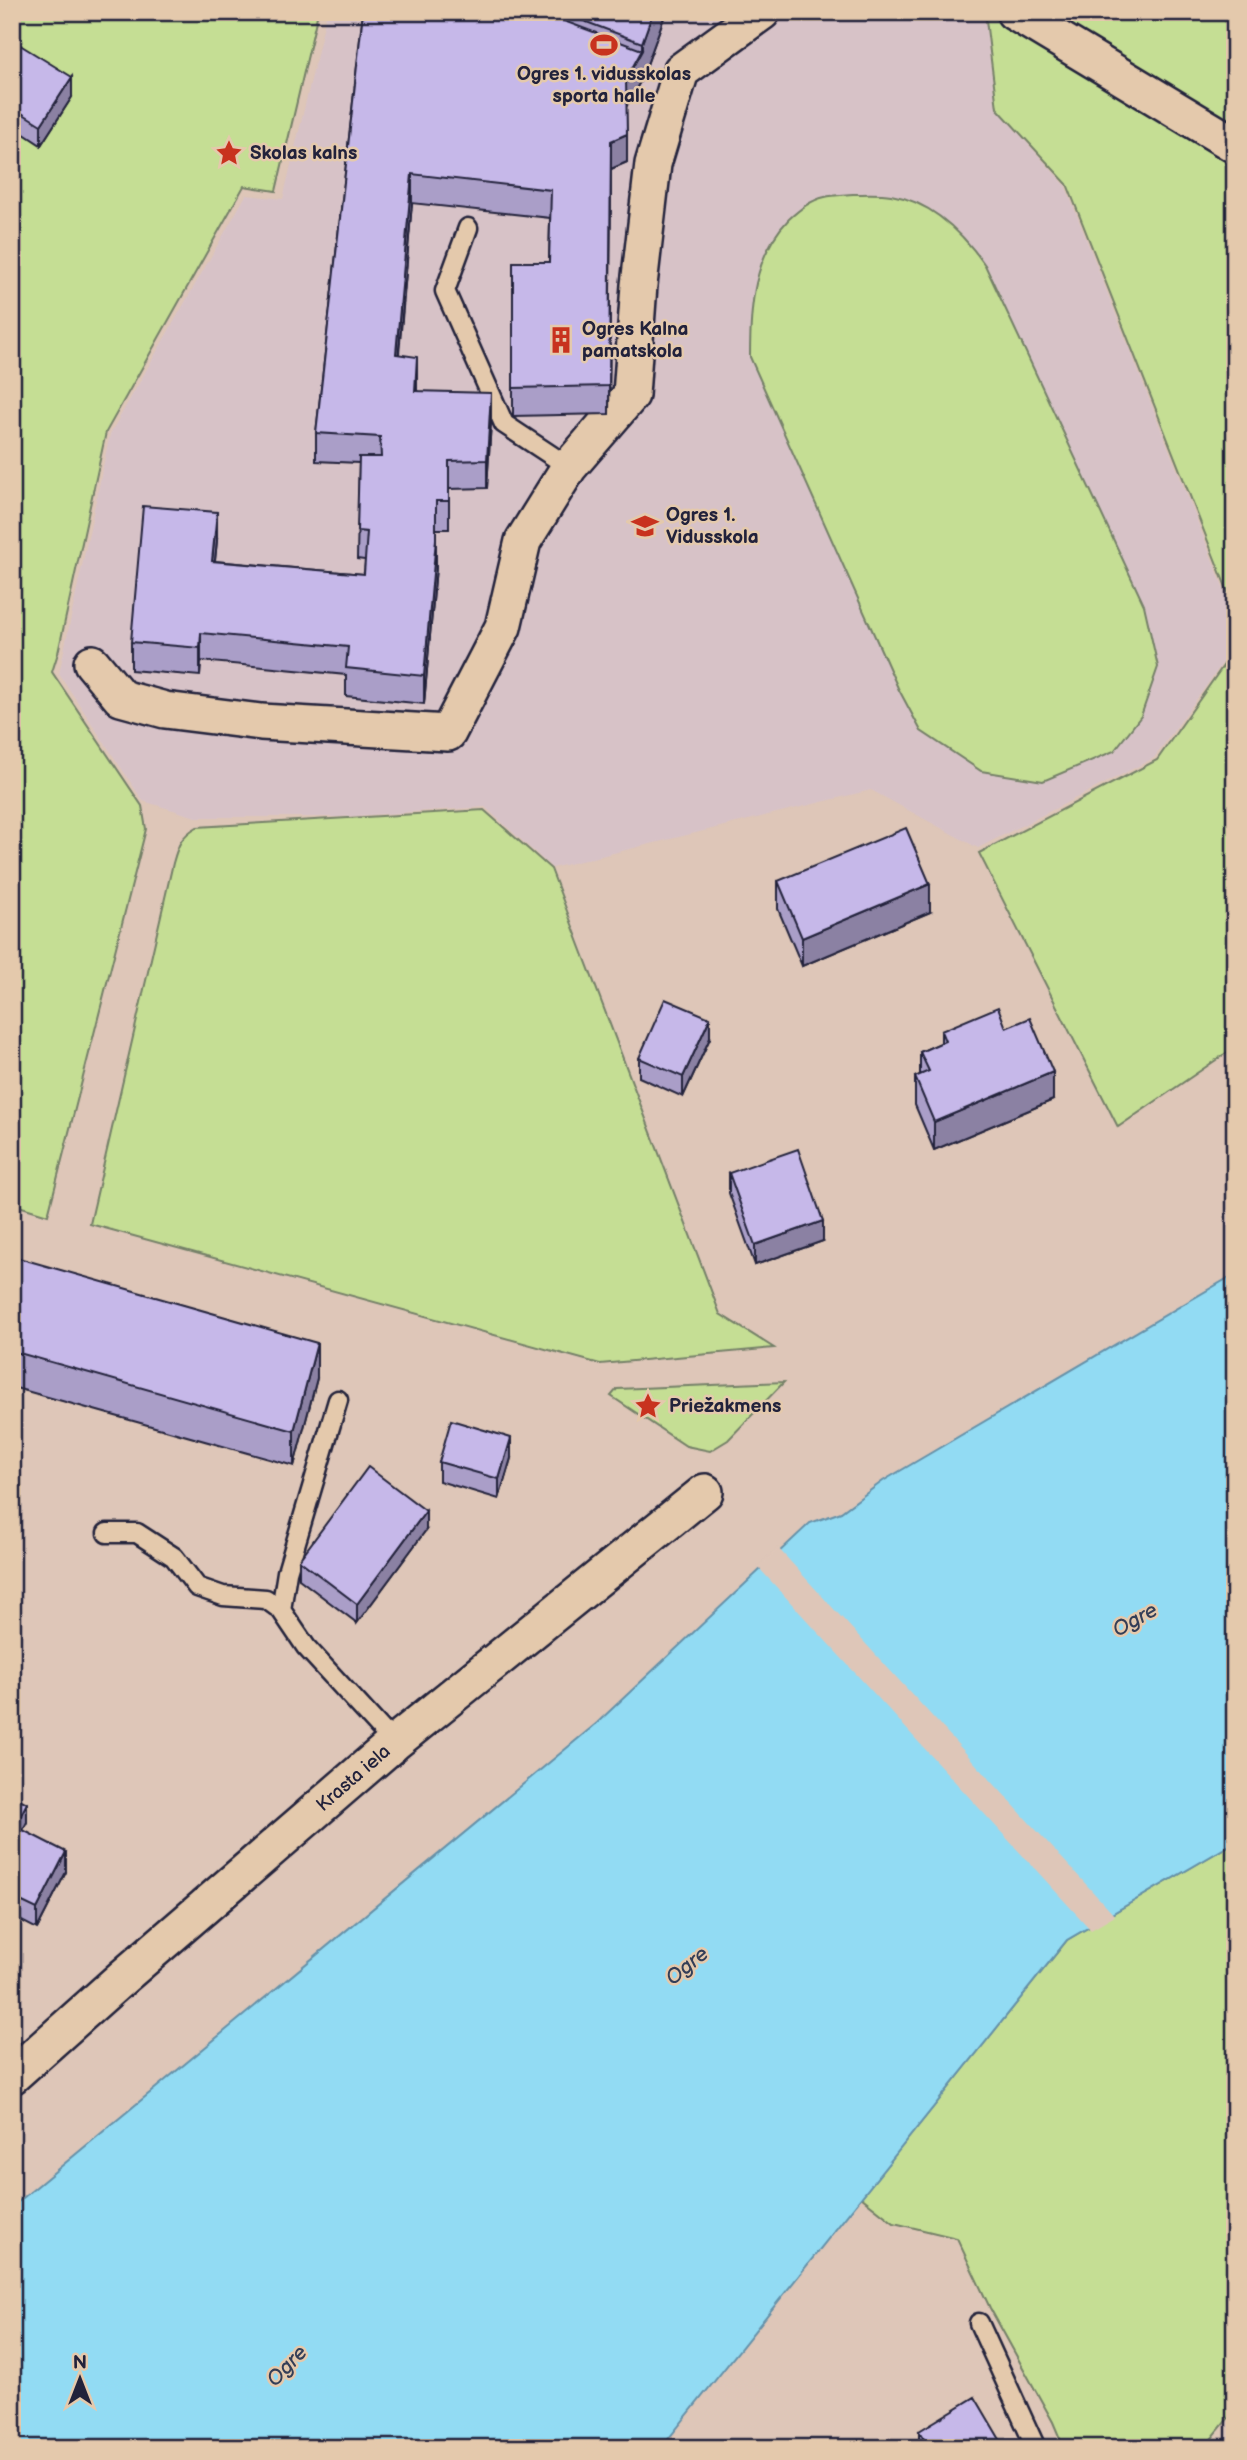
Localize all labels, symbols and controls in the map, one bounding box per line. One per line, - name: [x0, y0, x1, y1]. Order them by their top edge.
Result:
- sports icon: Ogres 1. vidusskolas sporta halle: [589, 30, 619, 60]
- place label: Ogres 1. vidusskolas sporta halle: [517, 63, 691, 108]
- place icon: Skolas kalns: [214, 138, 244, 168]
- place label: Skolas kalns: [250, 142, 357, 165]
- place label: Ogres Kalna pamatskola: [582, 318, 689, 363]
- building icon: Ogres Kalna pamatskola: [546, 325, 576, 355]
- place label: Ogres 1. Vidusskola: [666, 504, 759, 549]
- school or university icon: Ogres 1. Vidusskola: [630, 511, 660, 541]
- place icon: Priežakmens: [633, 1391, 663, 1421]
- place label: Priežakmens: [669, 1395, 781, 1418]
- water label: Ogre: [1108, 1597, 1162, 1643]
- street label: Krasta iela: [311, 1740, 395, 1816]
- water label: Ogre: [661, 1941, 713, 1991]
- water label: Ogre: [261, 2340, 313, 2392]
- north arrow: [46, 2344, 116, 2414]
- text: N: [73, 2352, 87, 2375]

